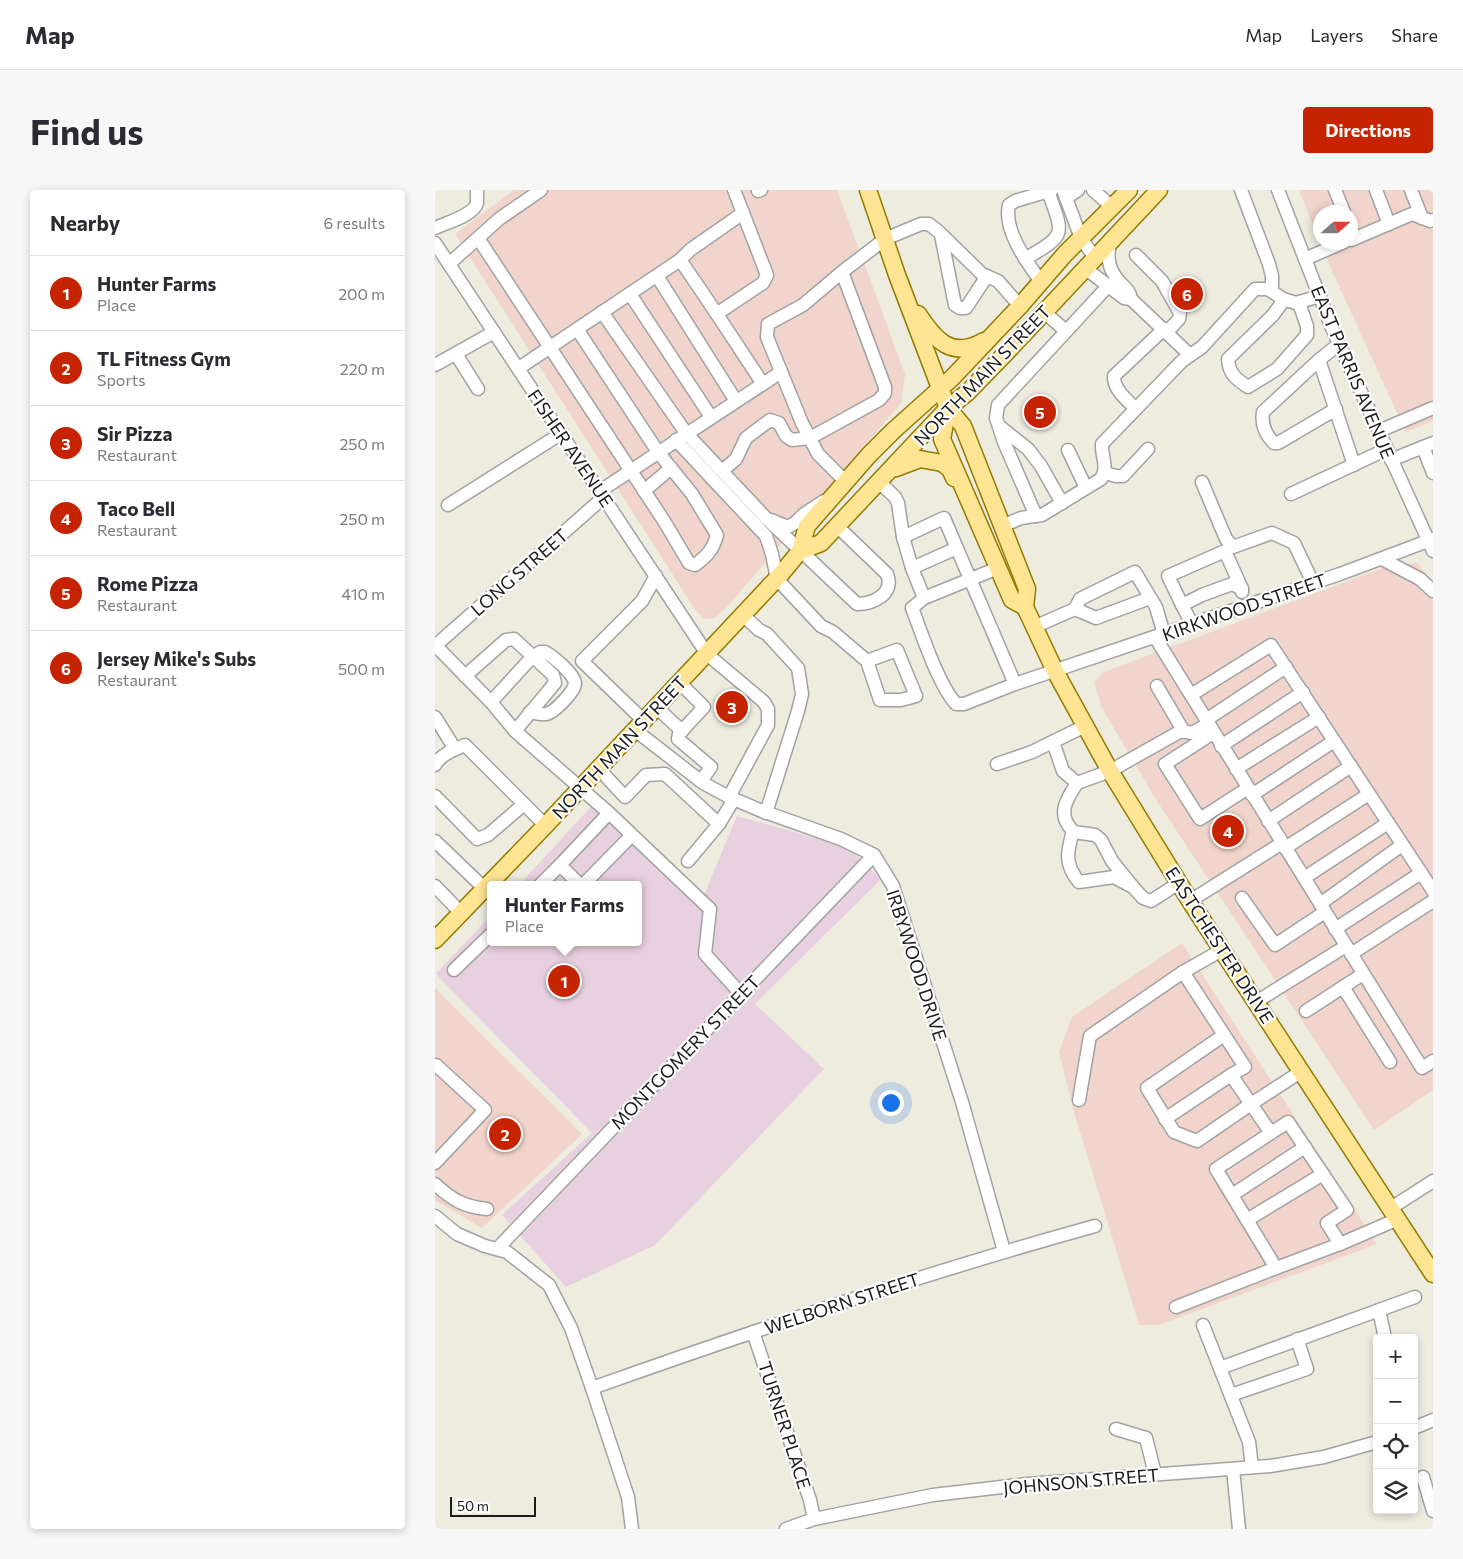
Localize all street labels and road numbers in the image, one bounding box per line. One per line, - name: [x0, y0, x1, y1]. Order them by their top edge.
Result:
- street label: EAST PARRIS AVENUE: [1307, 282, 1399, 462]
- street label: NORTH MAIN STREET: [909, 300, 1055, 450]
- street label: FISHER AVENUE: [524, 385, 618, 511]
- street label: LONG STREET: [466, 524, 572, 620]
- street label: KIRKWOOD STREET: [1159, 569, 1329, 645]
- street label: NORTH MAIN STREET: [547, 671, 691, 823]
- street label: EASTCHESTER DRIVE: [1161, 863, 1279, 1027]
- street label: IRBYWOOD DRIVE: [882, 887, 952, 1043]
- street label: MONTGOMERY STREET: [606, 971, 764, 1133]
- street label: WELBORN STREET: [762, 1268, 922, 1338]
- street label: TURNER PLACE: [754, 1358, 816, 1492]
- street label: JOHNSON STREET: [1002, 1463, 1160, 1499]

